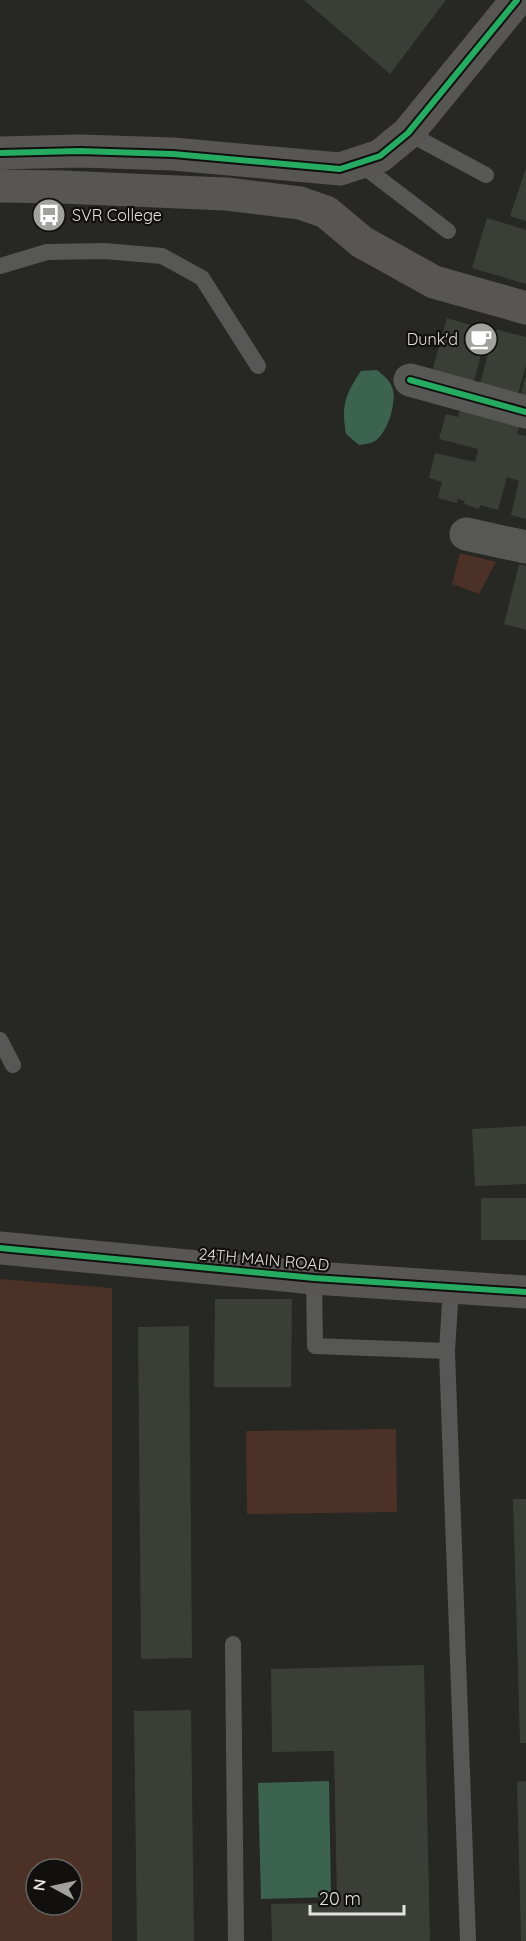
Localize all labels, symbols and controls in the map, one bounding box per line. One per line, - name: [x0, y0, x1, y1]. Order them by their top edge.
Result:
- bus stop icon: SVR College: [31, 197, 67, 233]
- place label: SVR College: [72, 205, 162, 225]
- cafe icon: Dunk'd: [463, 321, 499, 357]
- place label: Dunk'd: [407, 329, 458, 349]
- street label: 24TH MAIN ROAD: [198, 1243, 330, 1275]
- north arrow: [24, 1857, 84, 1917]
- text: N: [28, 1878, 50, 1892]
- scale bar: [310, 1878, 404, 1916]
- text: 20 m: [319, 1887, 361, 1910]

